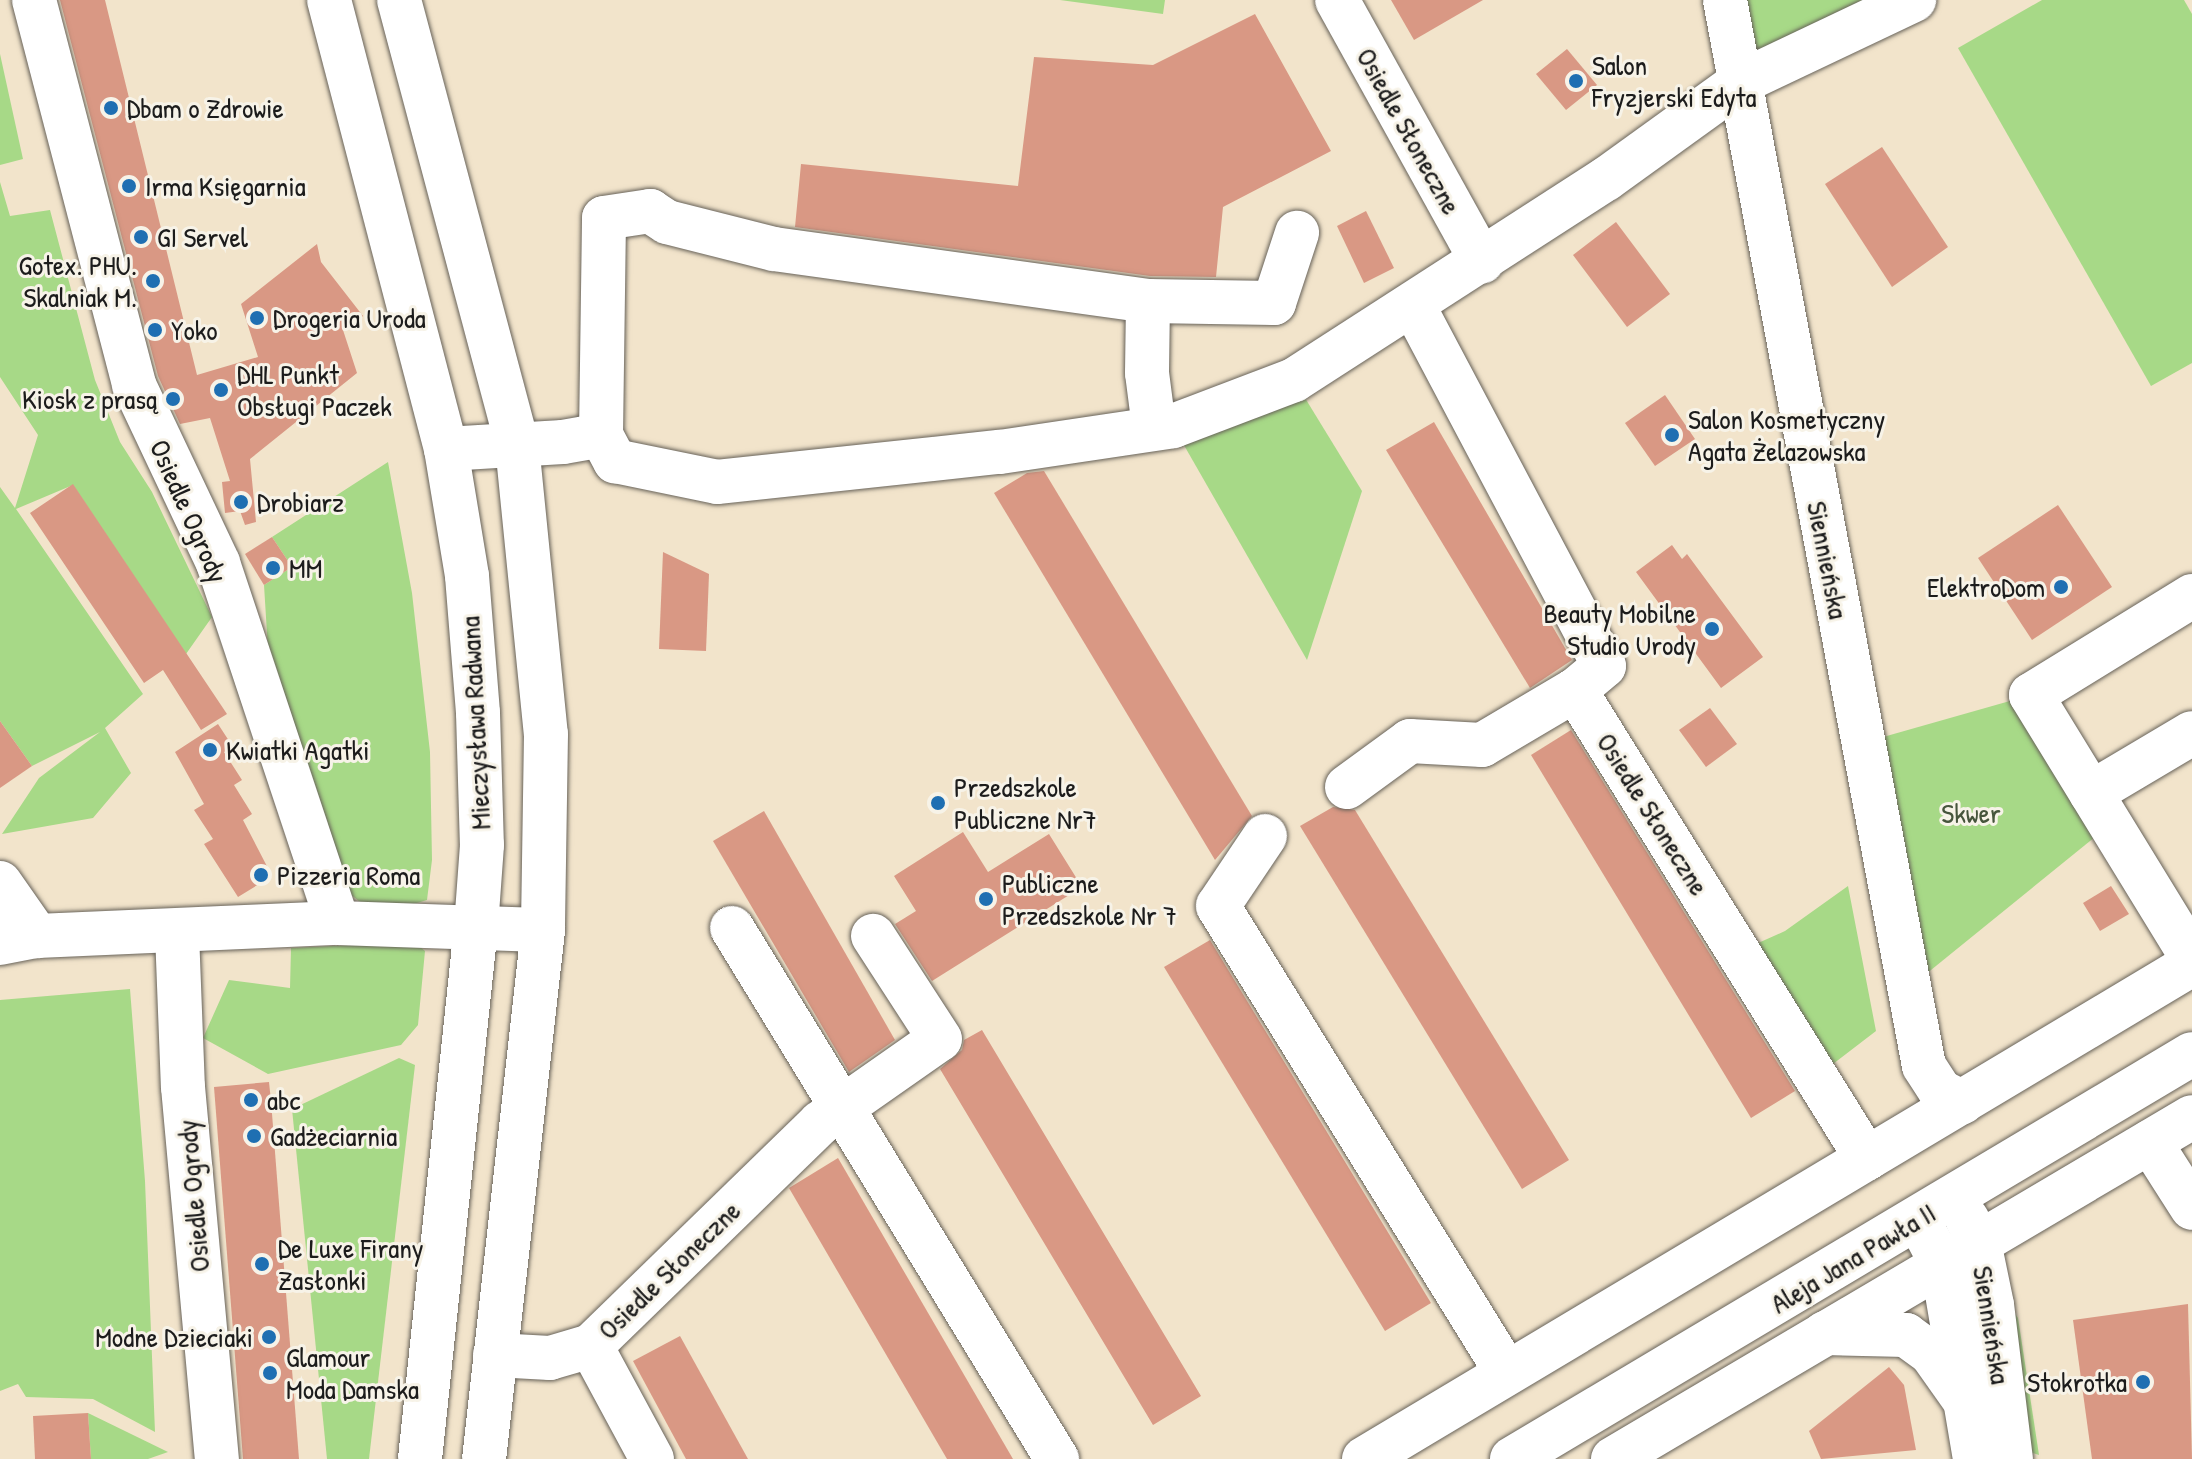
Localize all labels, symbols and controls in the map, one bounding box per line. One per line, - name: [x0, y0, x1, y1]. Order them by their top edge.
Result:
- street label: Osiedle Słoneczne: [1349, 42, 1469, 220]
- place label: Salon Fryzjerski Edyta: [1592, 48, 1756, 114]
- marker: Salon Fryzjerski Edyta: [1567, 72, 1585, 90]
- place label: Dbam o Zdrowie: [127, 91, 284, 125]
- marker: Dbam o Zdrowie: [102, 99, 120, 117]
- place label: Irma Księgarnia: [145, 169, 306, 203]
- marker: Irma Księgarnia: [120, 177, 138, 195]
- place label: GI Servel: [157, 220, 248, 254]
- marker: GI Servel: [132, 228, 150, 246]
- place label: Gotex. PHU. Skalniak M.: [19, 248, 137, 314]
- marker: Gotex. PHU. Skalniak M.: [144, 272, 162, 290]
- place label: Drogeria Uroda: [273, 301, 426, 335]
- marker: Drogeria Uroda: [248, 309, 266, 327]
- place label: Yoko: [171, 313, 218, 347]
- marker: Yoko: [146, 321, 164, 339]
- place label: DHL Punkt Obsługi Paczek: [237, 357, 392, 423]
- marker: DHL Punkt Obsługi Paczek: [212, 381, 230, 399]
- place label: Kiosk z prasą: [22, 382, 157, 416]
- marker: Kiosk z prasą: [164, 390, 182, 408]
- place label: Salon Kosmetyczny Agata Żelazowska: [1688, 402, 1885, 468]
- marker: Salon Kosmetyczny Agata Żelazowska: [1663, 426, 1681, 444]
- street label: Osiedle Ogrody: [143, 434, 235, 588]
- place label: Drobiarz: [257, 485, 344, 519]
- marker: Drobiarz: [232, 493, 250, 511]
- street label: Siennieńska: [1800, 498, 1856, 622]
- place label: MM: [289, 551, 322, 585]
- marker: MM: [264, 559, 282, 577]
- place label: ElektroDom: [1927, 570, 2045, 604]
- marker: ElektroDom: [2052, 578, 2070, 596]
- place label: Beauty Mobilne Studio Urody: [1544, 596, 1696, 662]
- street label: Mieczysława Radwana: [453, 615, 497, 831]
- marker: Beauty Mobilne Studio Urody: [1703, 620, 1721, 638]
- street label: Osiedle Słoneczne: [1590, 727, 1716, 901]
- place label: Kwiatki Agatki: [226, 733, 369, 767]
- marker: Kwiatki Agatki: [201, 741, 219, 759]
- place label: Przedszkole Publiczne Nr7: [954, 770, 1097, 836]
- marker: Przedszkole Publiczne Nr7: [929, 794, 947, 812]
- park label: Skwer: [1941, 796, 2001, 830]
- place label: Pizzeria Roma: [277, 858, 420, 892]
- marker: Pizzeria Roma: [252, 866, 270, 884]
- place label: Publiczne Przedszkole Nr 7: [1002, 866, 1177, 932]
- marker: Publiczne Przedszkole Nr 7: [977, 890, 995, 908]
- place label: abc: [267, 1083, 300, 1117]
- marker: abc: [242, 1091, 260, 1109]
- street label: Osiedle Ogrody: [170, 1119, 216, 1273]
- place label: Gadżeciarnia: [270, 1119, 397, 1153]
- marker: Gadżeciarnia: [245, 1127, 263, 1145]
- street label: Osiedle Słoneczne: [591, 1194, 747, 1346]
- street label: Aleja Jana Pawła II: [1765, 1196, 1941, 1320]
- place label: De Luxe Firany Zasłonki: [278, 1231, 424, 1297]
- marker: De Luxe Firany Zasłonki: [253, 1255, 271, 1273]
- street label: Siennieńska: [1966, 1264, 2018, 1386]
- place label: Modne Dzieciaki: [95, 1320, 253, 1354]
- marker: Modne Dzieciaki: [260, 1328, 278, 1346]
- place label: Glamour Moda Damska: [286, 1340, 419, 1406]
- marker: Glamour Moda Damska: [261, 1364, 279, 1382]
- place label: Stokrotka: [2027, 1365, 2127, 1399]
- marker: Stokrotka: [2134, 1373, 2152, 1391]

